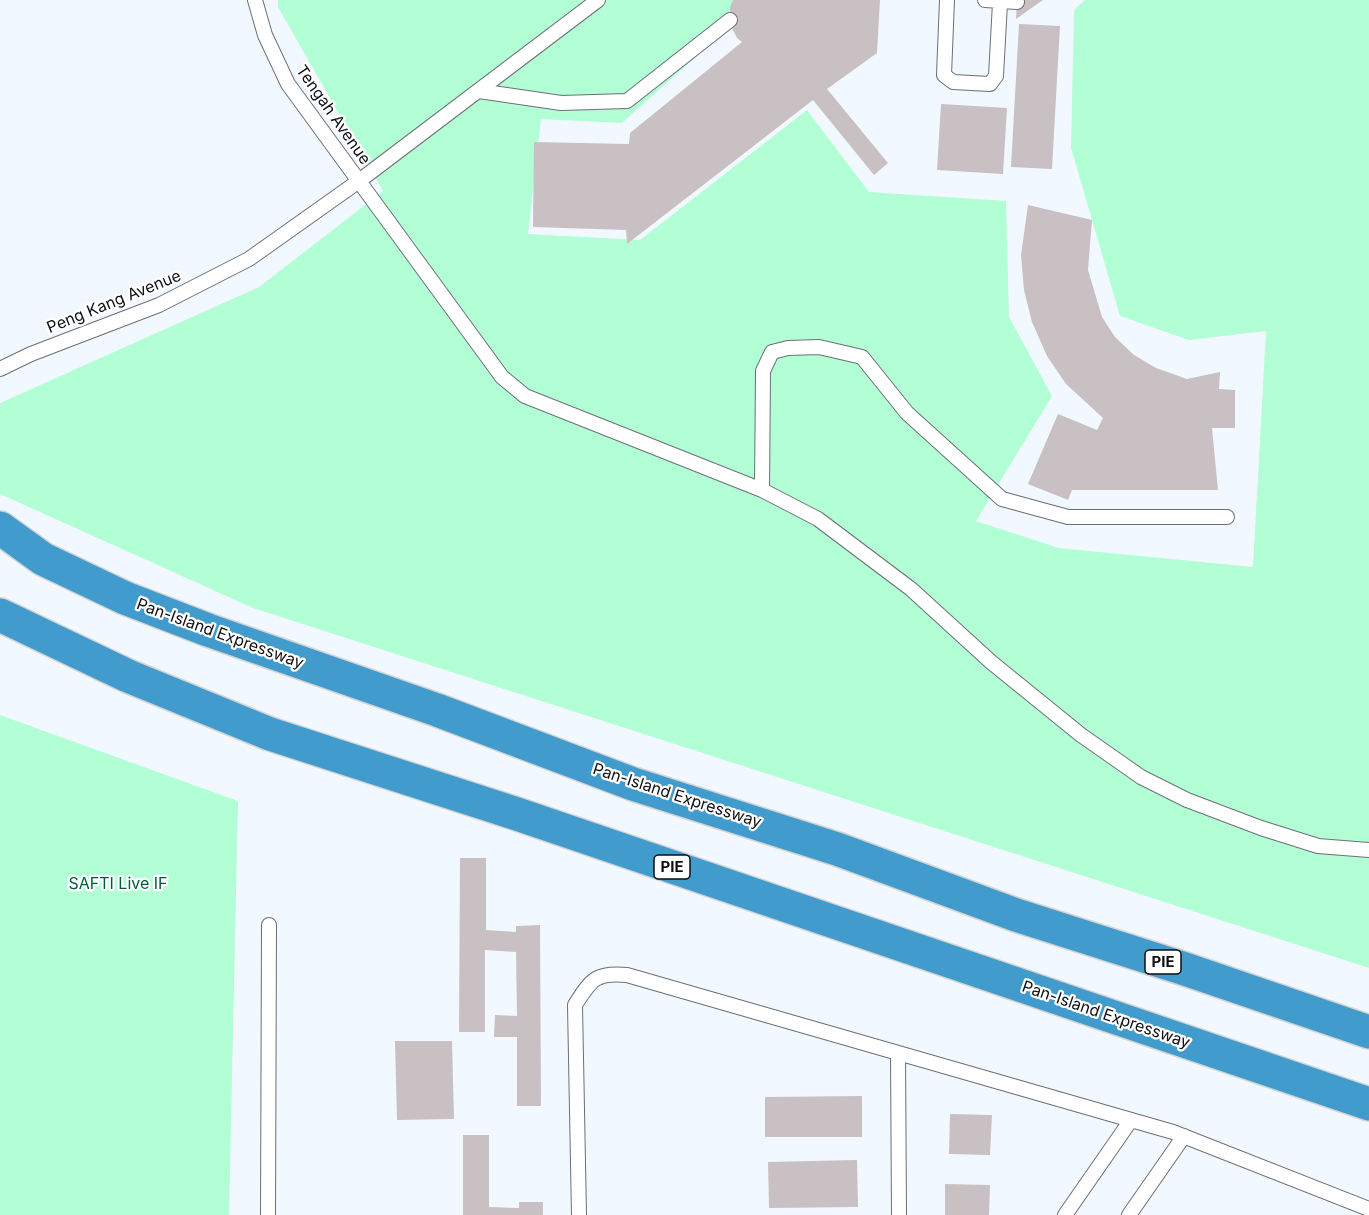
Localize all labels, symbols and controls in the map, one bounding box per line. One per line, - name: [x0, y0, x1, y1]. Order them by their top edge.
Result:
- street label: Tengah Avenue: [292, 62, 374, 168]
- street label: Peng Kang Avenue: [44, 266, 184, 338]
- street label: Pan-Island Expressway: [134, 595, 306, 673]
- street label: Pan-Island Expressway: [590, 760, 764, 832]
- road number: PIE: [654, 855, 690, 879]
- park label: SAFTI Live IF: [68, 874, 168, 894]
- road number: PIE: [1145, 950, 1181, 974]
- street label: Pan-Island Expressway: [1020, 977, 1192, 1053]

